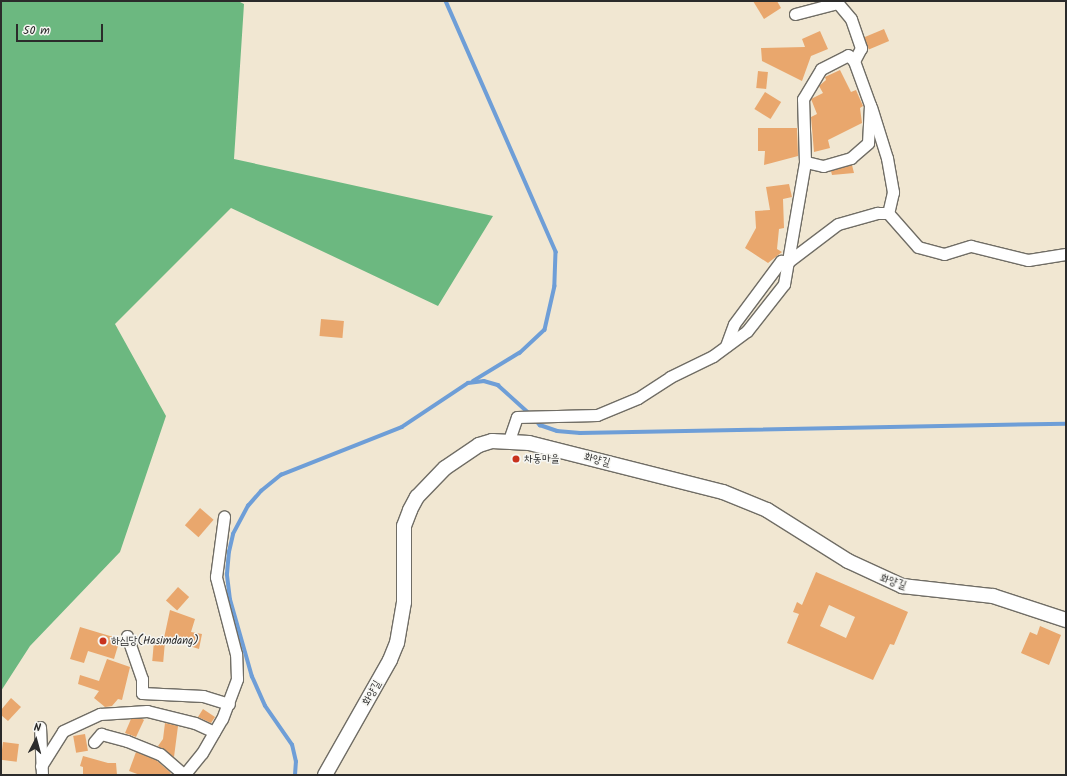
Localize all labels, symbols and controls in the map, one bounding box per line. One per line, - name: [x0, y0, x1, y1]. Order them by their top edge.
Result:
- scale bar: [18, 16, 105, 42]
- text: 50 m: [23, 21, 50, 40]
- street label: 화양길: [583, 450, 611, 470]
- place label: 차동마을: [524, 452, 559, 466]
- marker: 차동마을: [511, 454, 521, 464]
- street label: 화양길: [878, 571, 908, 593]
- place label: 하심당(Hasimdang): [111, 634, 199, 648]
- marker: 하심당(Hasimdang): [98, 636, 108, 646]
- street label: 화양길: [360, 678, 384, 708]
- text: N: [33, 719, 42, 737]
- north arrow: [16, 720, 56, 760]

